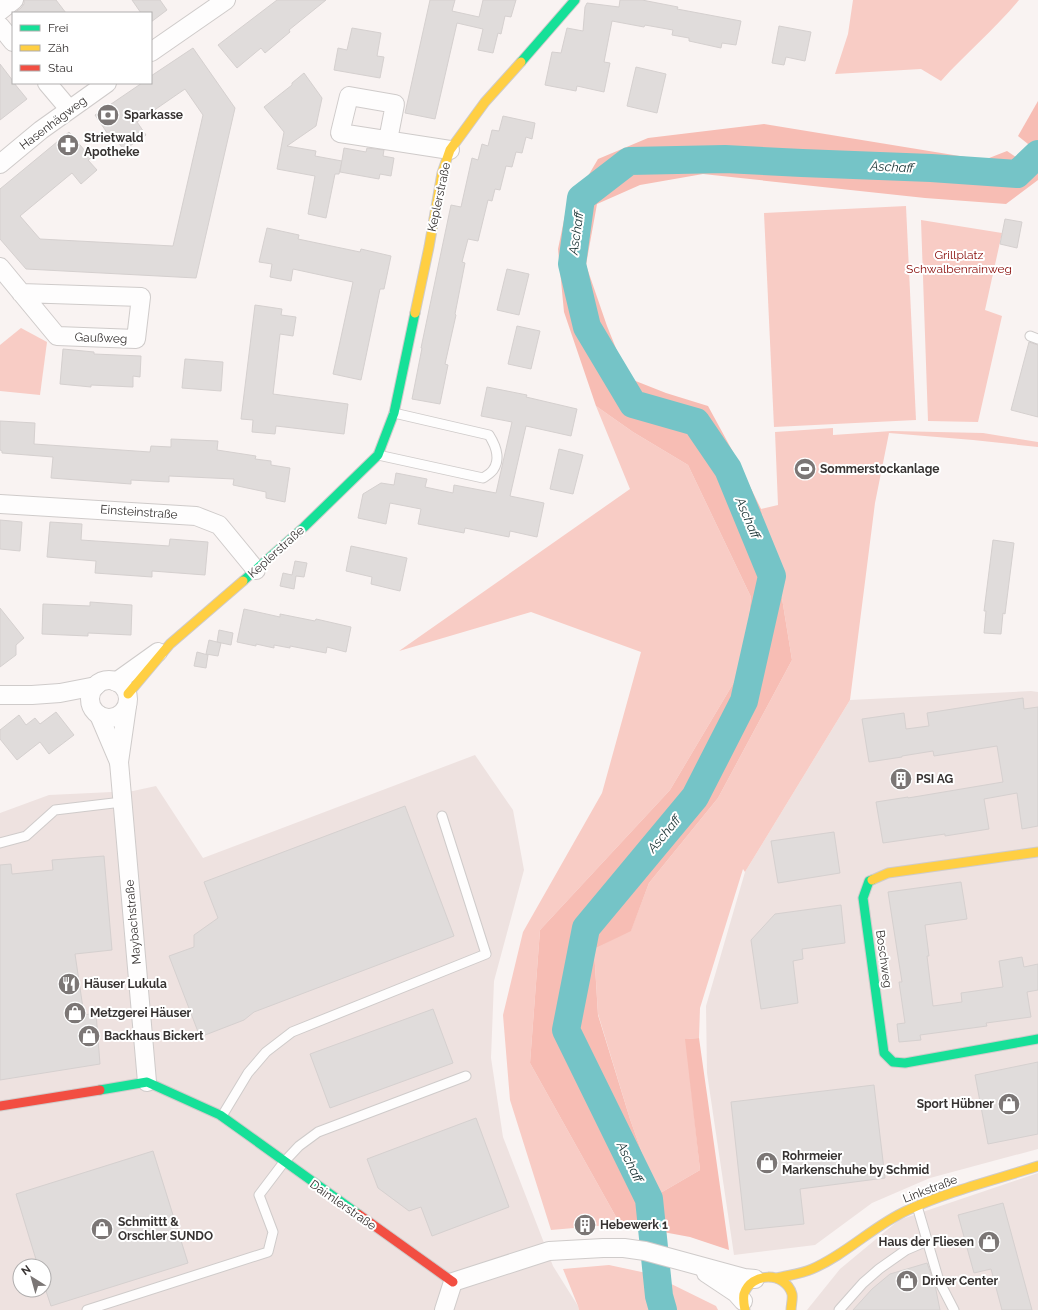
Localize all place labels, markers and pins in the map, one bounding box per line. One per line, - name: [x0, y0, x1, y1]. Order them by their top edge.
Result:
- bank icon: Sparkasse: [95, 102, 121, 128]
- place label: Sparkasse: [124, 108, 183, 122]
- place label: Strietwald Apotheke: [84, 131, 144, 159]
- pharmacy icon: Strietwald Apotheke: [55, 132, 81, 158]
- sports icon: Sommerstockanlage: [792, 456, 818, 482]
- place label: Sommerstockanlage: [820, 462, 940, 476]
- building icon: PSI AG: [888, 766, 914, 792]
- place label: PSI AG: [916, 772, 954, 786]
- restaurant icon: Häuser Lukula: [56, 971, 82, 997]
- place label: Häuser Lukula: [84, 977, 167, 991]
- shop icon: Metzgerei Häuser: [62, 1000, 88, 1026]
- place label: Metzgerei Häuser: [90, 1006, 192, 1020]
- shop icon: Backhaus Bickert: [76, 1023, 102, 1049]
- place label: Backhaus Bickert: [104, 1029, 204, 1043]
- shop icon: Sport Hübner: [996, 1091, 1022, 1117]
- place label: Sport Hübner: [917, 1097, 994, 1111]
- place label: Rohrmeier Markenschuhe by Schmid: [782, 1149, 929, 1177]
- shop icon: Rohrmeier Markenschuhe by Schmid: [754, 1150, 780, 1176]
- building icon: Hebewerk 1: [572, 1212, 598, 1238]
- place label: Schmittt & Orschler SUNDO: [118, 1215, 213, 1243]
- shop icon: Schmittt & Orschler SUNDO: [89, 1216, 115, 1242]
- place label: Hebewerk 1: [600, 1218, 668, 1232]
- shop icon: Haus der Fliesen: [976, 1229, 1002, 1255]
- place label: Haus der Fliesen: [879, 1235, 974, 1249]
- shop icon: Driver Center: [894, 1268, 920, 1294]
- place label: Driver Center: [922, 1274, 998, 1288]

